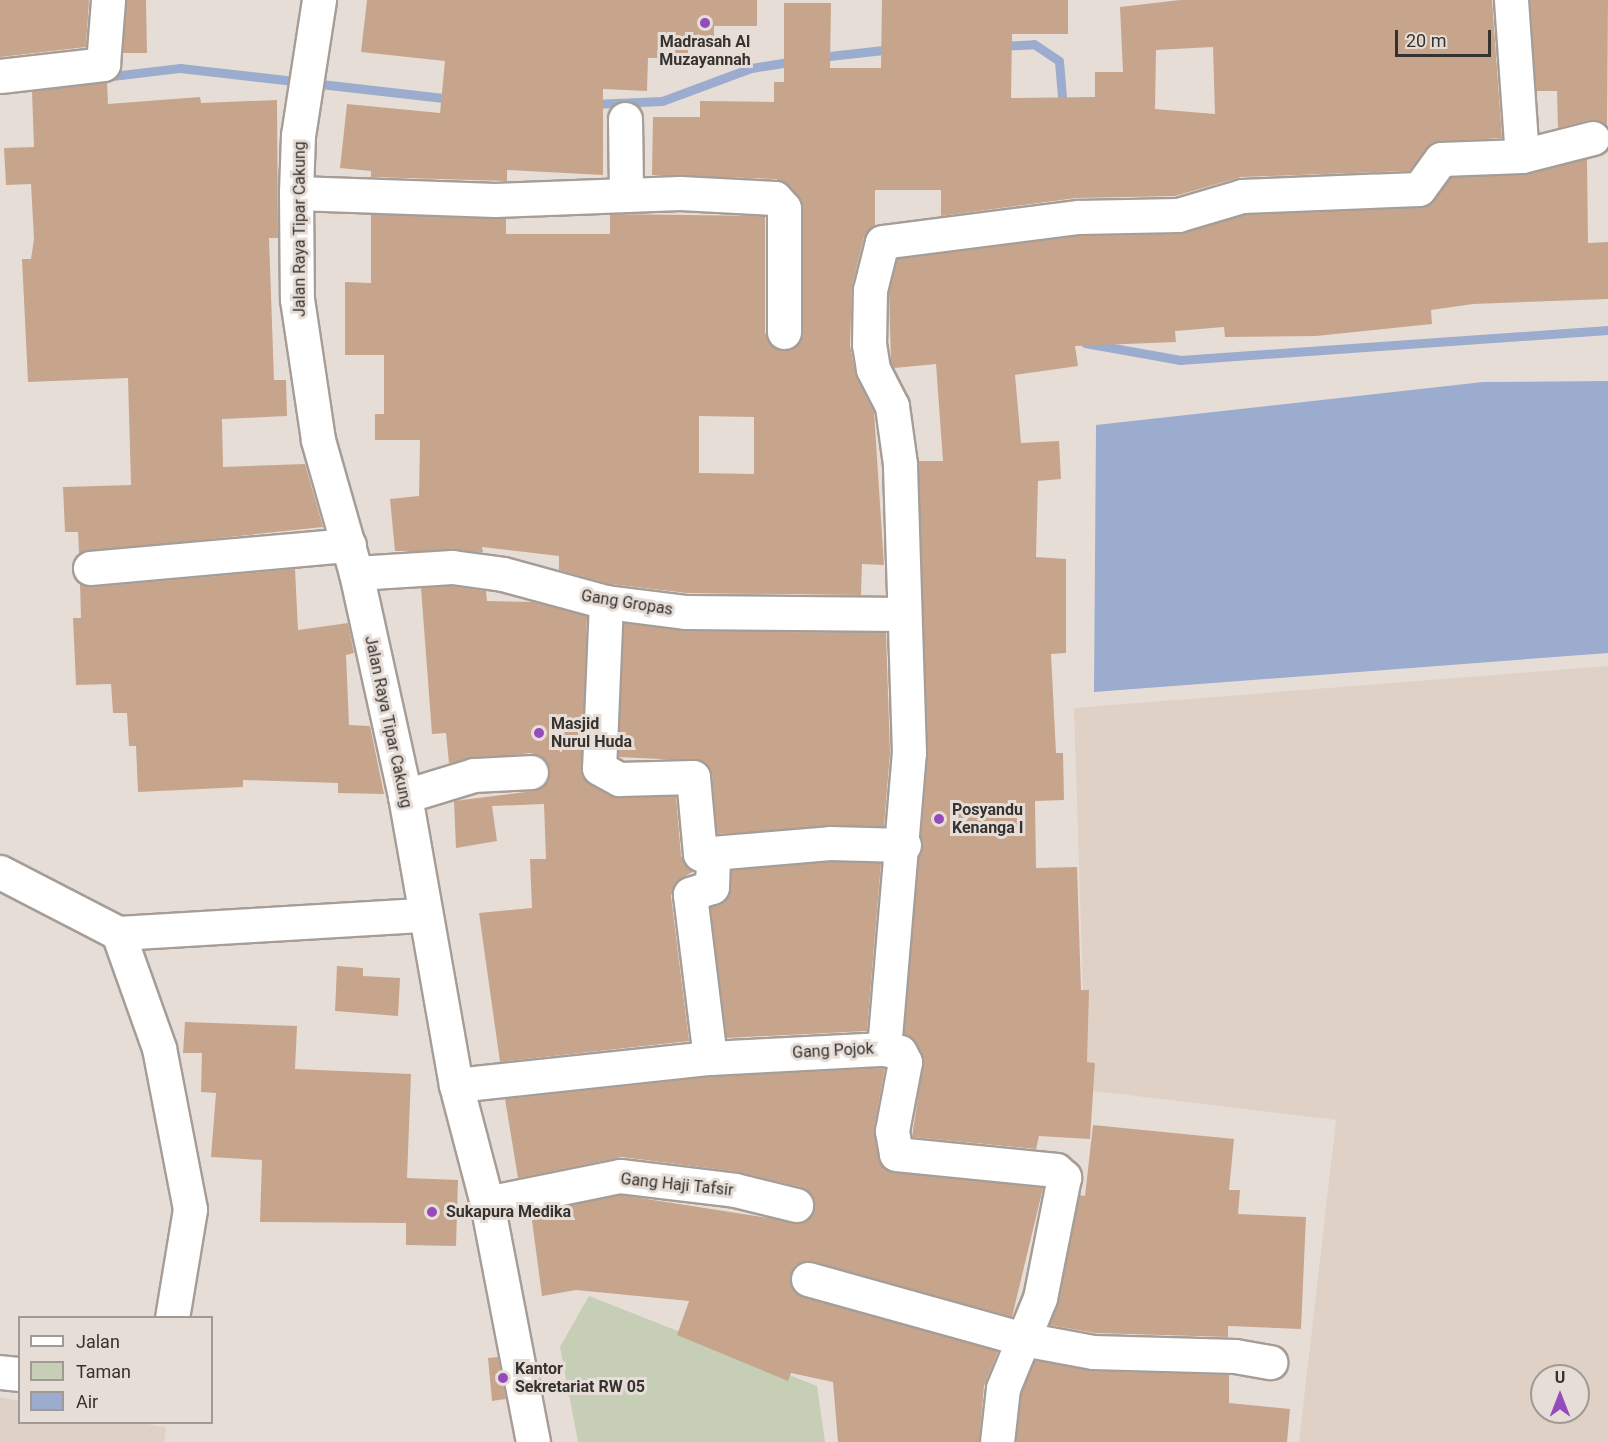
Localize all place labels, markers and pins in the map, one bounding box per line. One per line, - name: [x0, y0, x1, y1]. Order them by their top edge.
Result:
- marker: Madrasah Al Muzayannah: [698, 16, 712, 30]
- place label: Madrasah Al Muzayannah: [659, 32, 751, 70]
- place label: Masjid Nurul Huda: [551, 714, 632, 752]
- marker: Masjid Nurul Huda: [532, 726, 546, 740]
- place label: Posyandu Kenanga I: [952, 800, 1023, 838]
- marker: Posyandu Kenanga I: [930, 810, 948, 828]
- place label: Sukapura Medika: [446, 1202, 571, 1222]
- marker: Sukapura Medika: [423, 1203, 441, 1221]
- place label: Kantor Sekretariat RW 05: [515, 1359, 645, 1397]
- marker: Kantor Sekretariat RW 05: [496, 1371, 510, 1385]

